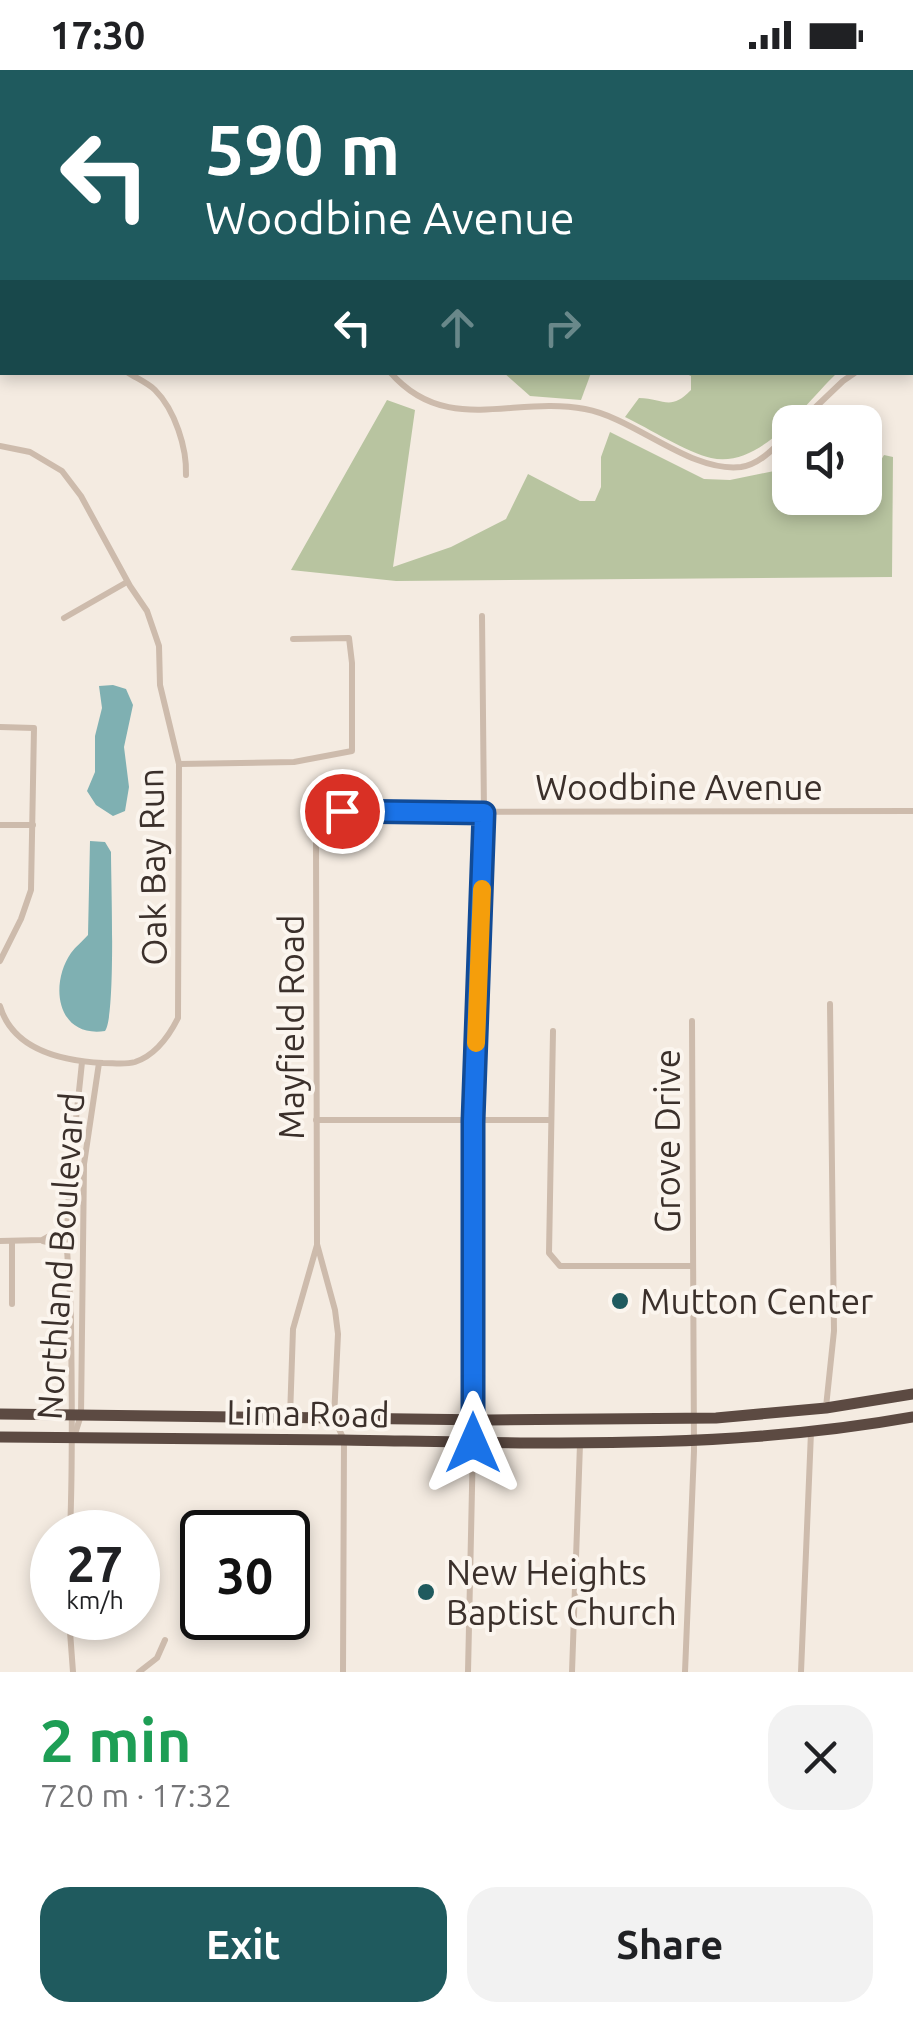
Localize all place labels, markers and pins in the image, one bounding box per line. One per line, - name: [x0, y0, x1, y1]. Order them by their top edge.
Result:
- pin: [300, 769, 385, 854]
- place label: Mutton Center: [640, 1281, 873, 1321]
- marker: Mutton Center: [609, 1290, 631, 1312]
- place label: New Heights Baptist Church: [446, 1552, 677, 1632]
- marker: New Heights Baptist Church: [415, 1581, 437, 1603]

